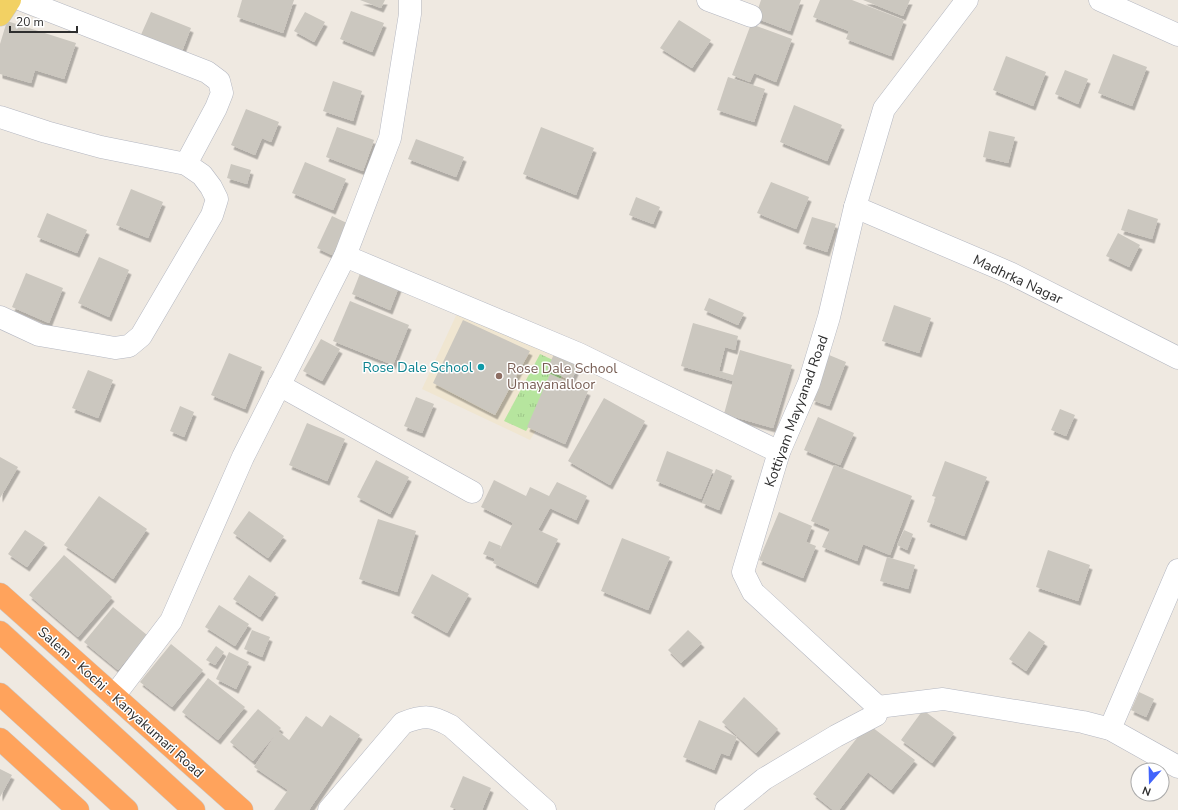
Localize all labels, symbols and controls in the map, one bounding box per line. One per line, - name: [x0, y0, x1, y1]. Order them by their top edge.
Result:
- scale bar: [10, 8, 77, 34]
- text: 20 m: [16, 14, 44, 30]
- street label: Madhrka Nagar: [970, 250, 1066, 309]
- street label: Kottiyam Mayyanad Road: [760, 333, 833, 490]
- place label: Rose Dale School: [363, 358, 474, 377]
- place label: Rose Dale School Umayanalloor: [507, 359, 618, 394]
- marker: Rose Dale School: [476, 362, 486, 372]
- marker: Rose Dale School Umayanalloor: [494, 371, 504, 381]
- street label: Salem - Kochi - Kanyakumari Road: [34, 623, 208, 782]
- north arrow: [1130, 762, 1170, 802]
- text: N: [1140, 782, 1153, 799]

